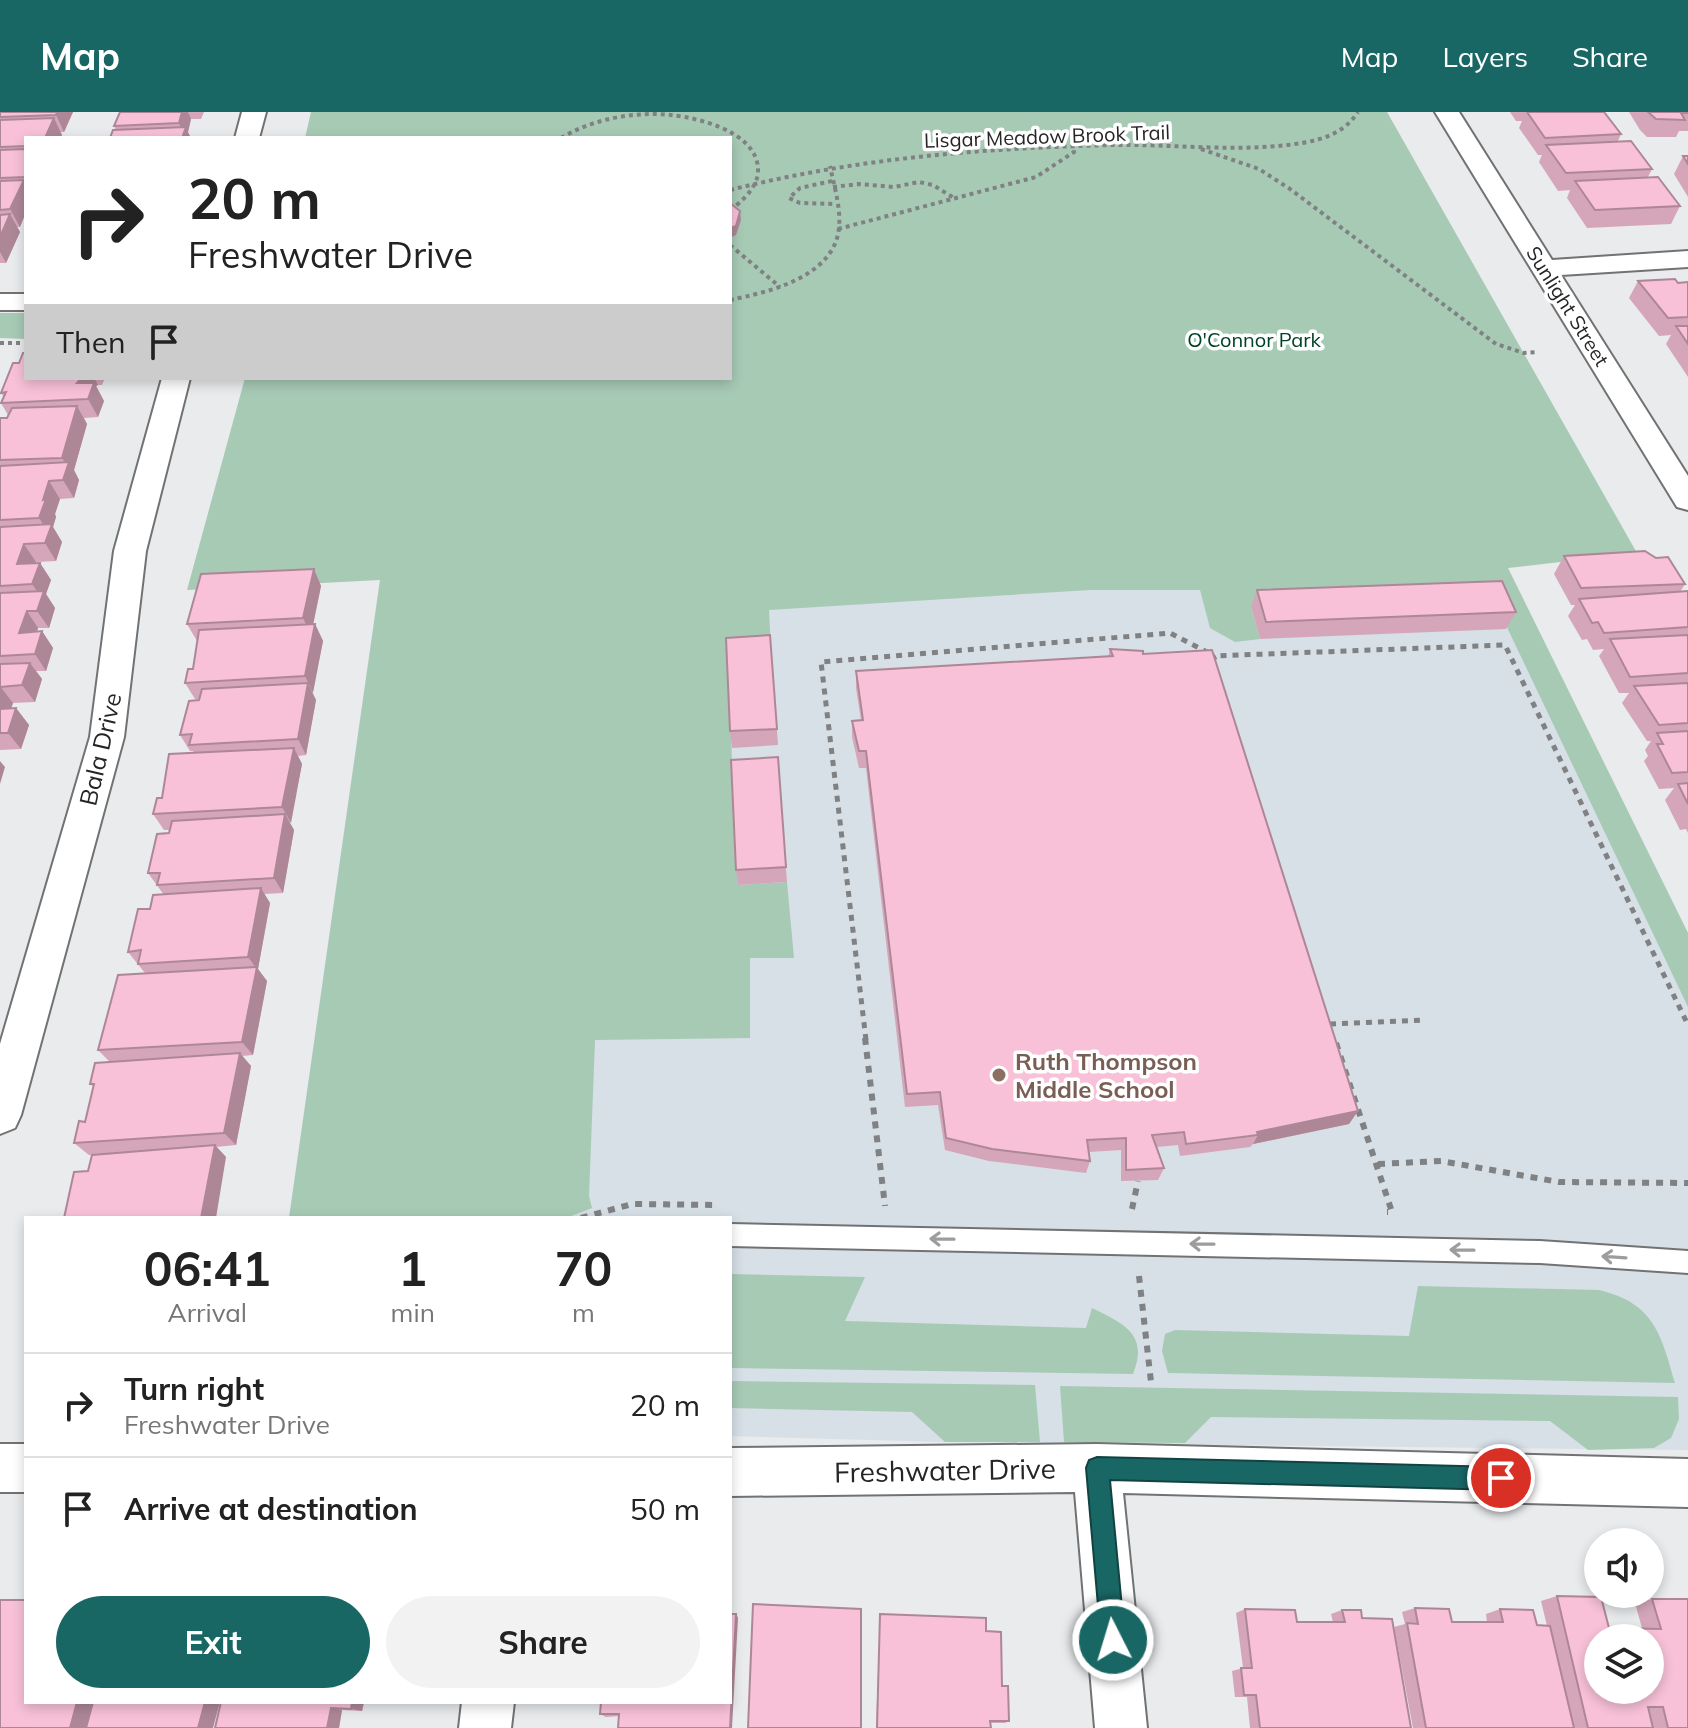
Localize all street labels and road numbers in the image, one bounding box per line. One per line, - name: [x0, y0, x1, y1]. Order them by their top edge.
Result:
- street label: Lisgar Meadow Brook Trail: [923, 119, 1171, 153]
- street label: Sunlight Street: [1521, 241, 1615, 371]
- street label: Bala Drive: [72, 690, 128, 808]
- street label: Freshwater Drive: [834, 1451, 1056, 1489]

